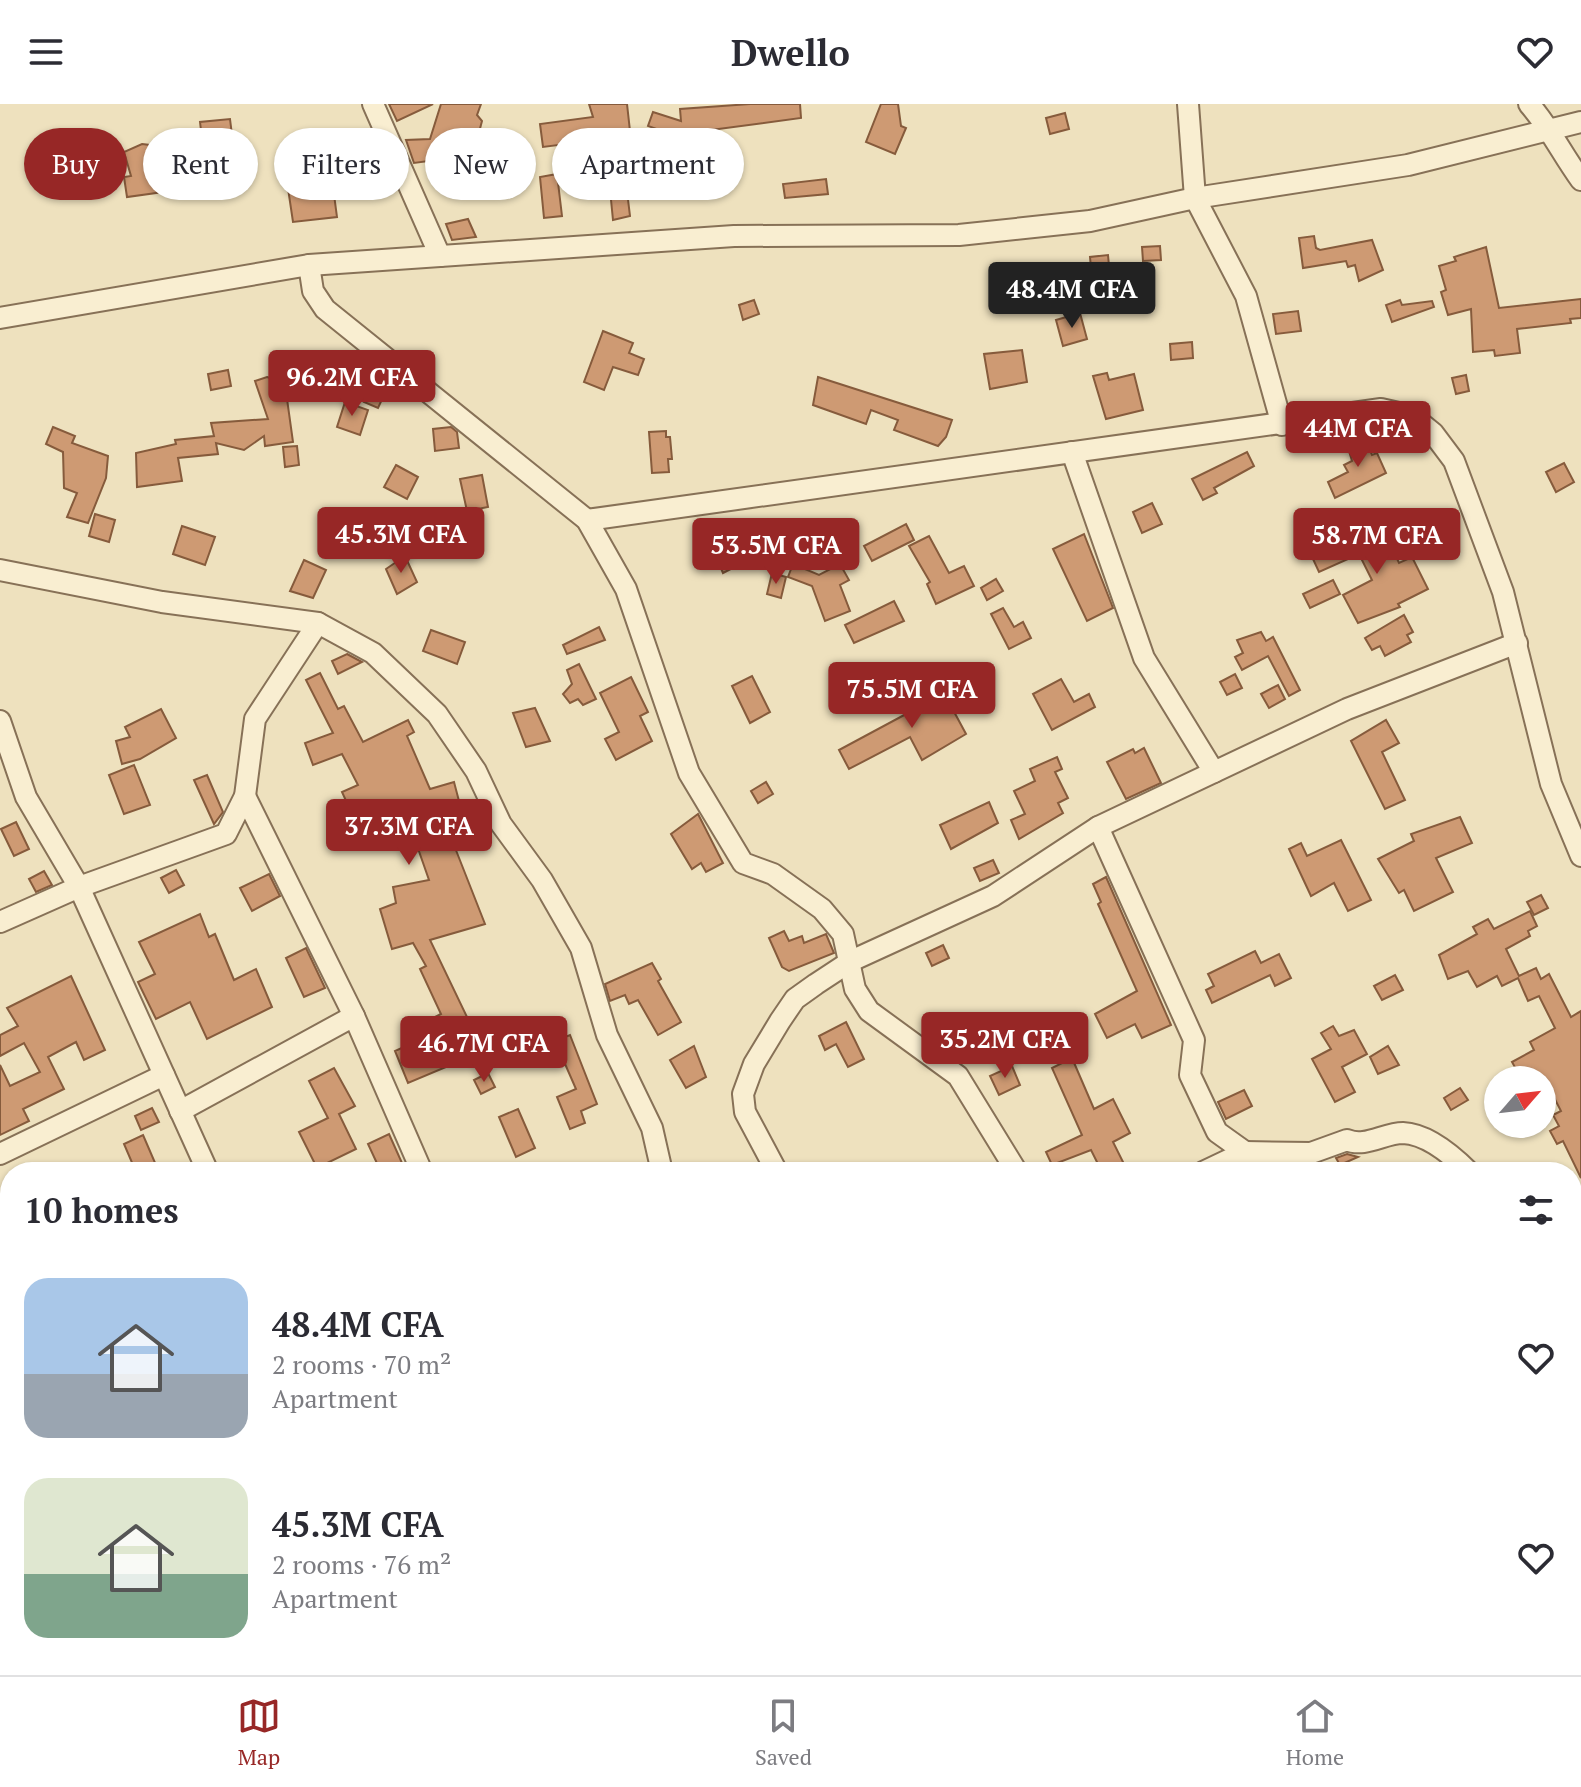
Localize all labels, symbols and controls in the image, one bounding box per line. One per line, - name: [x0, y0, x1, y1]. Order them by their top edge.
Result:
- text: Dwello: [731, 29, 850, 76]
- icon: menu: [24, 30, 68, 74]
- icon: heart: [1513, 30, 1557, 74]
- chip: Buy: [24, 128, 127, 200]
- chip: Rent: [143, 128, 258, 200]
- chip: Filters: [274, 128, 409, 200]
- chip: New: [425, 128, 536, 200]
- chip: Apartment: [552, 128, 744, 200]
- pin: 48.4M CFA: [980, 262, 1164, 330]
- text: 48.4M CFA: [1006, 271, 1138, 305]
- pin: 96.2M CFA: [260, 350, 444, 418]
- text: 96.2M CFA: [286, 359, 418, 393]
- pin: 44M CFA: [1284, 401, 1432, 469]
- text: 44M CFA: [1304, 410, 1412, 444]
- pin: 45.3M CFA: [309, 507, 493, 575]
- pin: 58.7M CFA: [1285, 508, 1469, 576]
- text: 45.3M CFA: [335, 516, 467, 550]
- text: 58.7M CFA: [1311, 517, 1443, 551]
- pin: 53.5M CFA: [684, 518, 868, 586]
- text: 53.5M CFA: [710, 527, 842, 561]
- pin: 75.5M CFA: [820, 662, 1004, 730]
- text: 75.5M CFA: [846, 671, 978, 705]
- pin: 37.3M CFA: [317, 799, 501, 867]
- text: 37.3M CFA: [344, 808, 474, 842]
- pin: 35.2M CFA: [913, 1012, 1097, 1080]
- pin: 46.7M CFA: [392, 1016, 576, 1084]
- text: 35.2M CFA: [939, 1021, 1071, 1055]
- text: 46.7M CFA: [418, 1025, 550, 1059]
- north arrow: [1484, 1066, 1556, 1138]
- map controls: [1484, 1066, 1556, 1138]
- text: 10 homes: [24, 1188, 179, 1233]
- icon: filters: [1514, 1188, 1558, 1232]
- text: 48.4M CFA: [272, 1302, 444, 1347]
- icon: home: [88, 1310, 184, 1406]
- icon: heart: [1514, 1336, 1558, 1380]
- text: 2 rooms · 70 m²: [272, 1347, 451, 1381]
- text: Apartment: [272, 1381, 398, 1415]
- text: 45.3M CFA: [272, 1502, 444, 1547]
- icon: home: [88, 1510, 184, 1606]
- icon: heart: [1514, 1536, 1558, 1580]
- text: 2 rooms · 76 m²: [272, 1547, 451, 1581]
- text: Apartment: [272, 1581, 398, 1615]
- tab: Map: [237, 1694, 281, 1771]
- tab: Saved: [755, 1694, 812, 1771]
- tab: Home: [1286, 1694, 1344, 1771]

